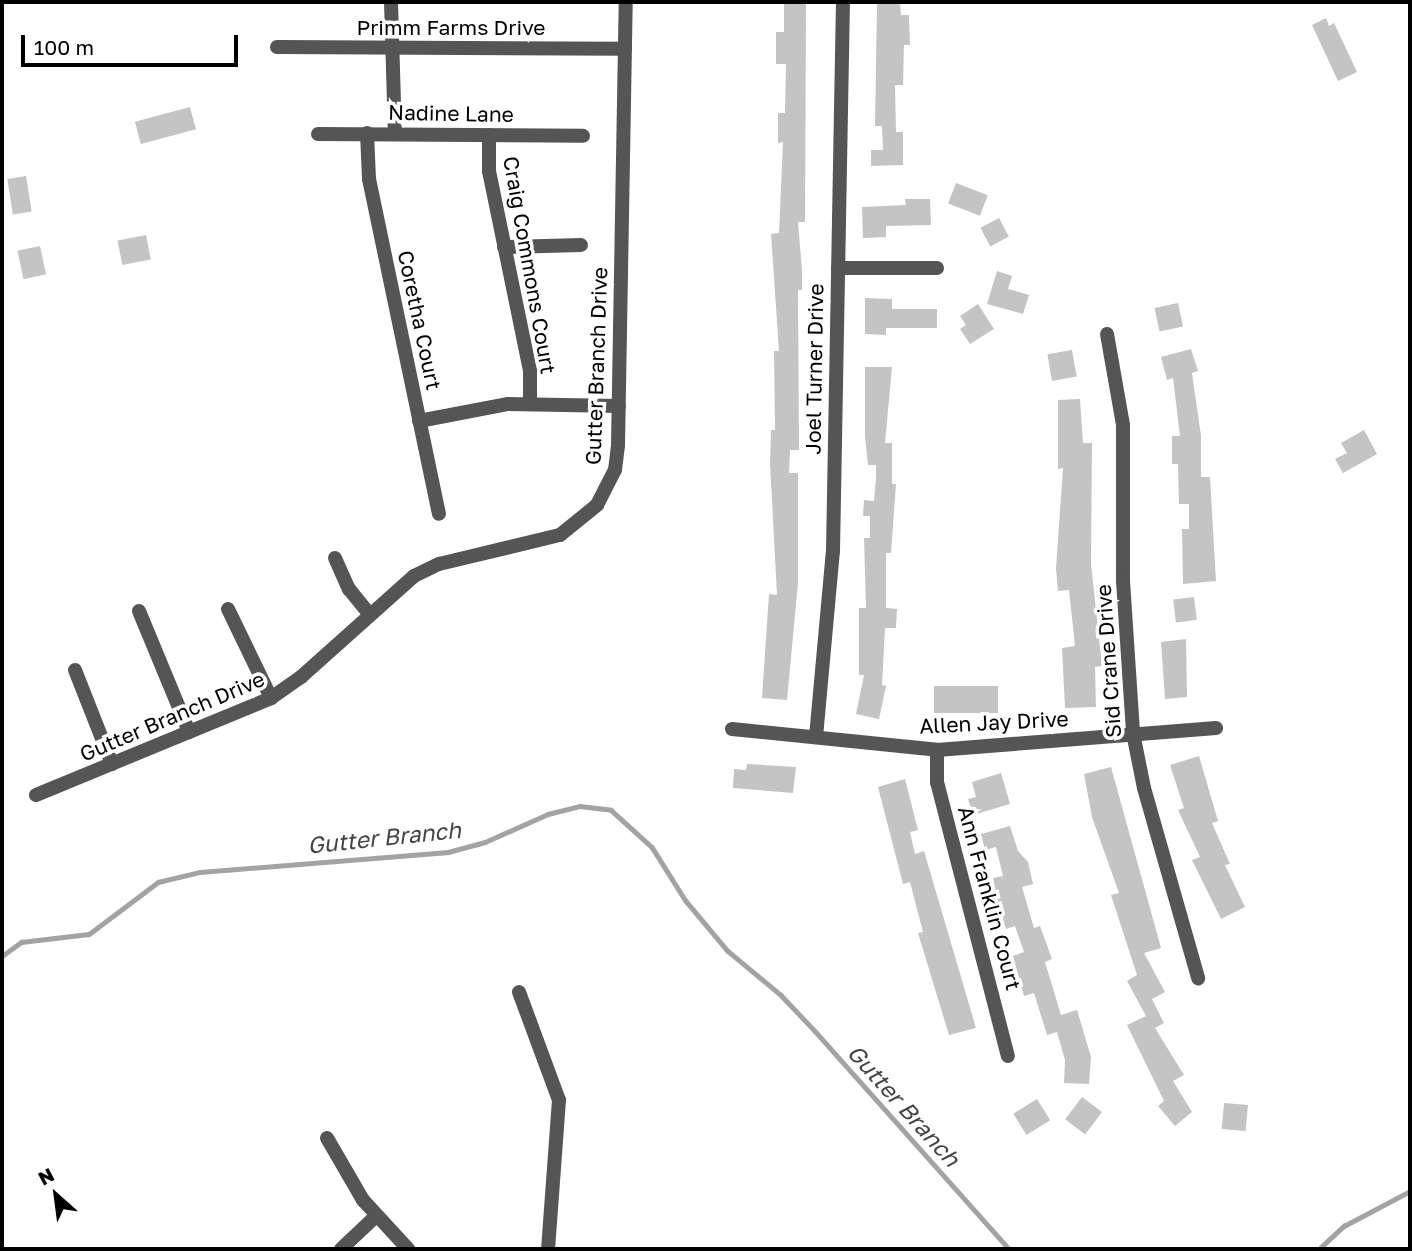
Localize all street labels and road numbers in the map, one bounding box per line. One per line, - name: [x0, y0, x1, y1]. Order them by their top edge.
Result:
- street label: Primm Farms Drive: [356, 14, 546, 40]
- street label: Nadine Lane: [388, 99, 514, 127]
- street label: Craig Commons Court: [498, 154, 562, 376]
- street label: Coretha Court: [393, 248, 447, 392]
- street label: Gutter Branch Drive: [580, 267, 612, 465]
- street label: Joel Turner Drive: [800, 283, 828, 455]
- street label: Sid Crane Drive: [1090, 583, 1126, 739]
- street label: Gutter Branch Drive: [76, 666, 268, 766]
- street label: Allen Jay Drive: [919, 706, 1069, 738]
- street label: Ann Franklin Court: [953, 803, 1027, 993]

